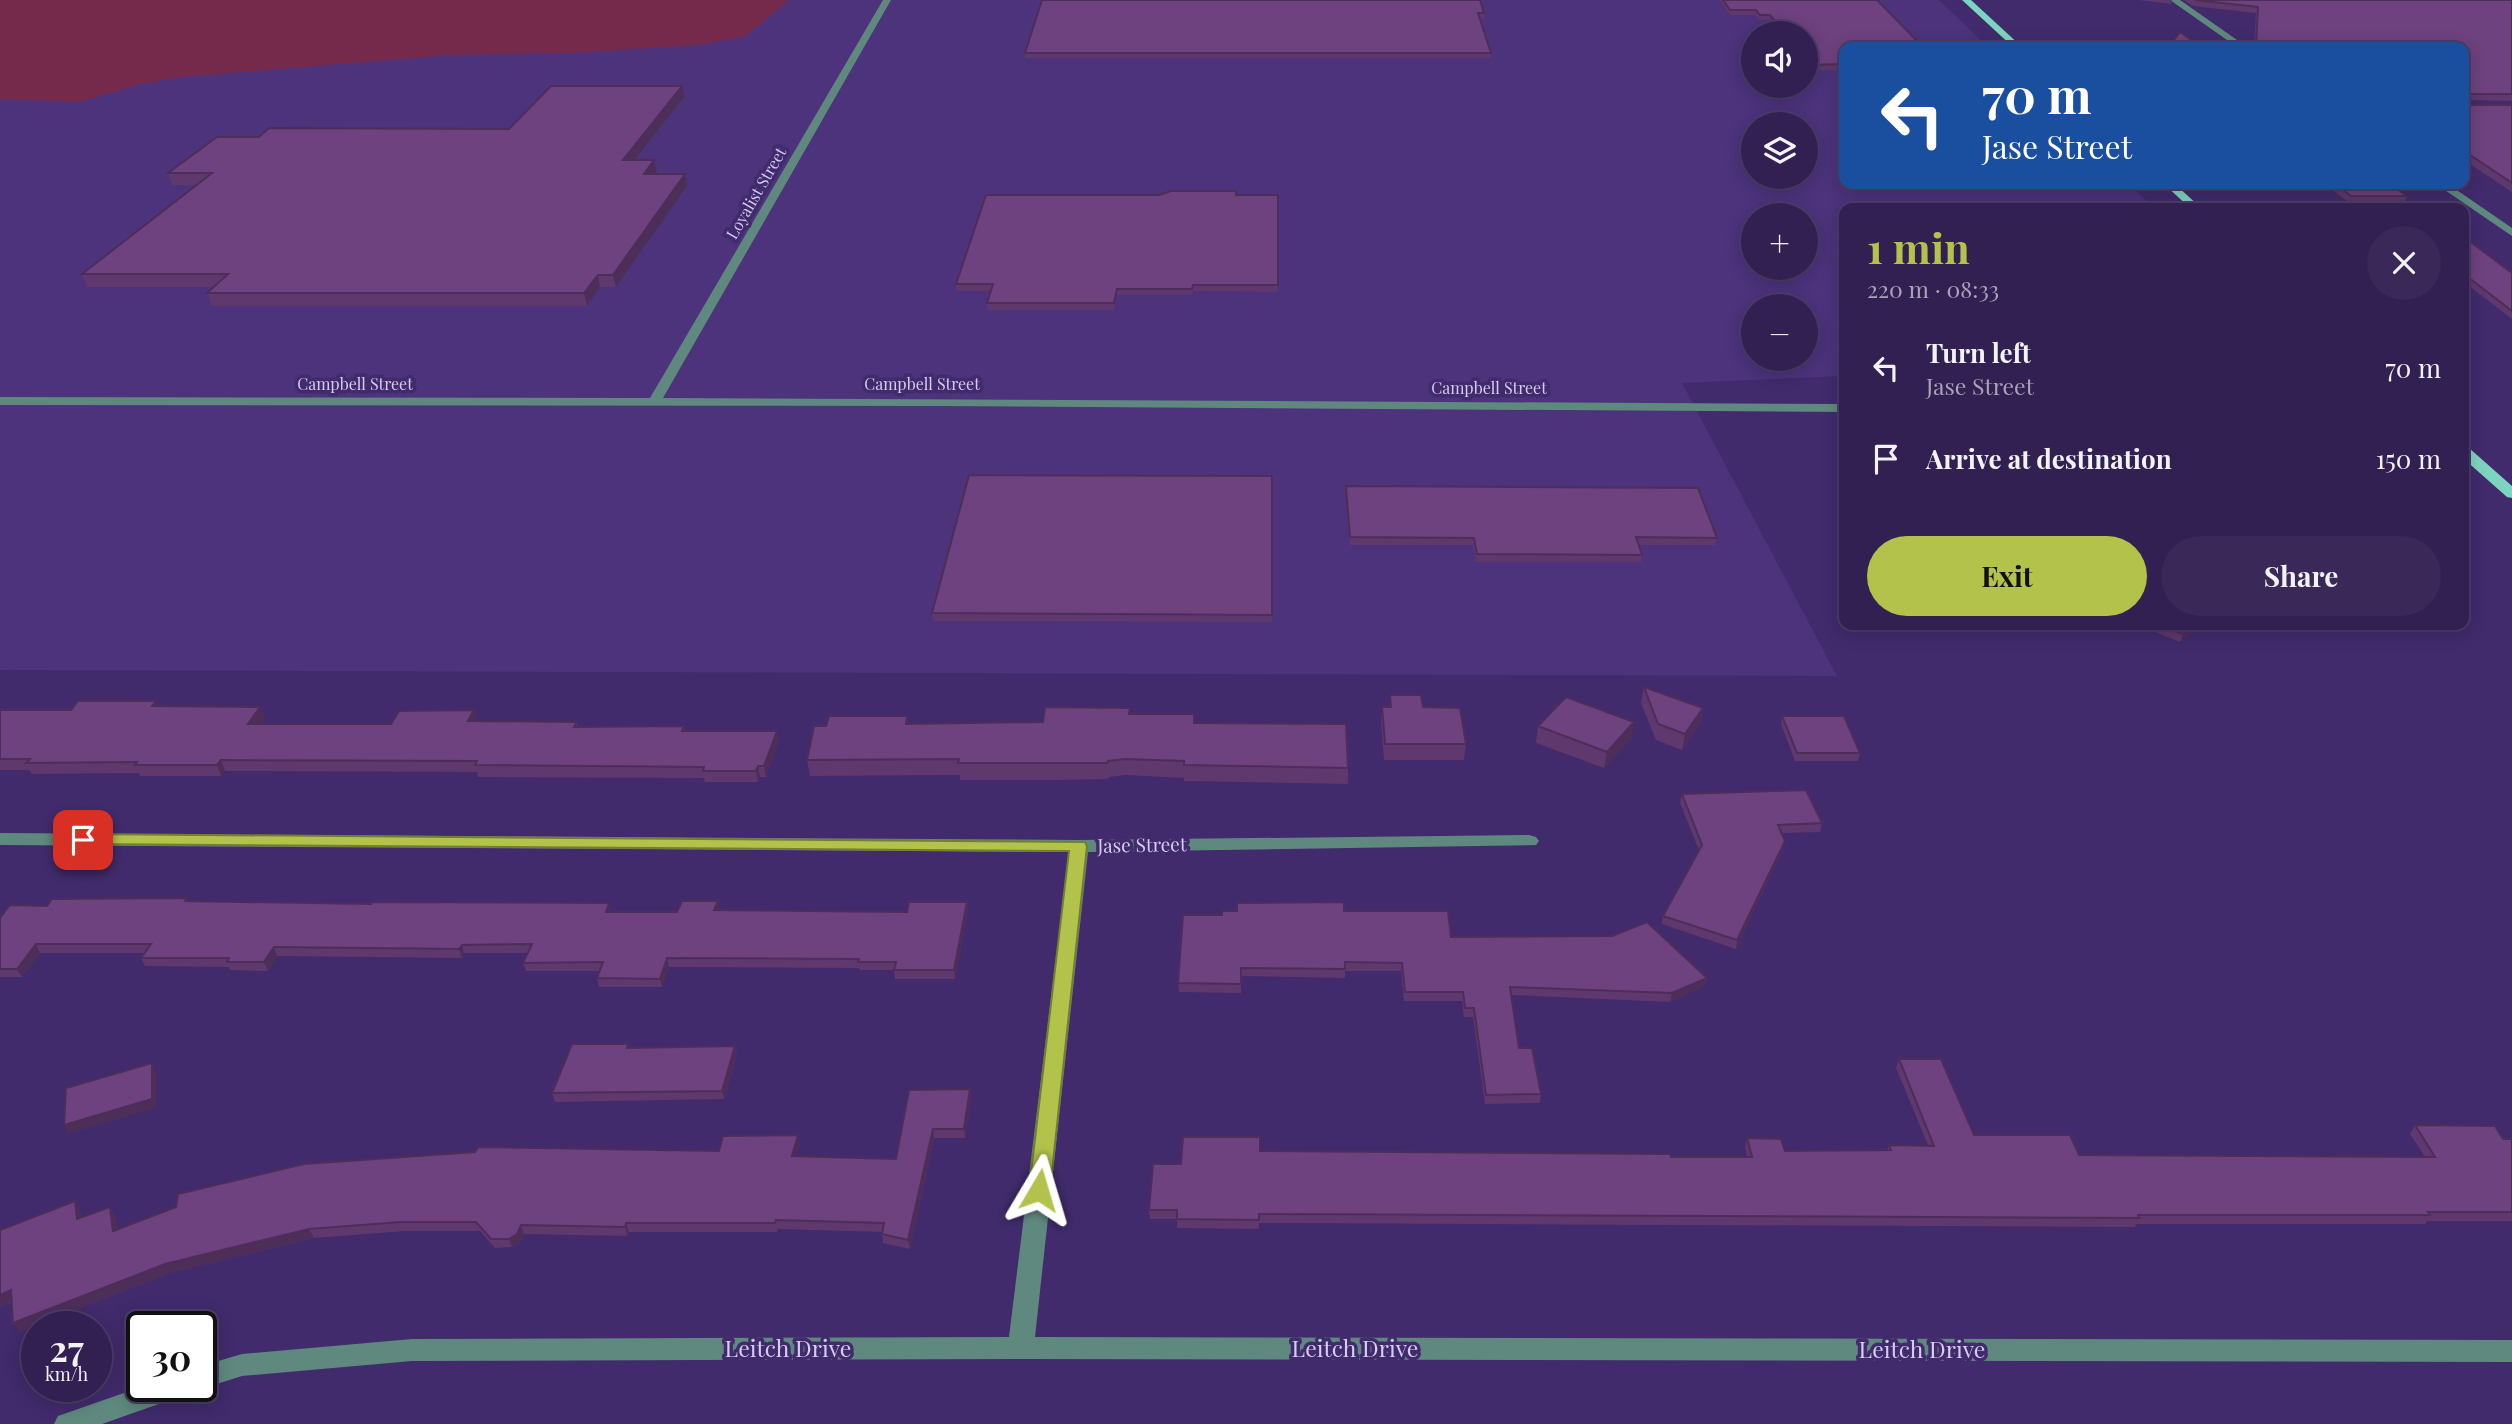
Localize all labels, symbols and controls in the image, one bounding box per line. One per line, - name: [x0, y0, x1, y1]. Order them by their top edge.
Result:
- map controls: [1741, 21, 1818, 371]
- button: sound: [1741, 21, 1818, 98]
- text: 70 m: [1982, 61, 2092, 126]
- icon: left: [1867, 70, 1958, 161]
- button: layers: [1741, 112, 1818, 189]
- text: Jase Street: [1982, 124, 2132, 167]
- street label: Loyalist Street: [721, 143, 791, 242]
- button: +: [1741, 203, 1818, 280]
- text: 1 min: [1867, 219, 1970, 275]
- button: close: [2367, 226, 2441, 300]
- text: 220 m · 08:33: [1867, 273, 1999, 304]
- button: −: [1741, 294, 1818, 371]
- text: Turn left: [1926, 335, 2031, 370]
- icon: left: [1867, 349, 1905, 387]
- text: 70 m: [2385, 350, 2441, 385]
- text: Jase Street: [1926, 370, 2034, 401]
- street label: Campbell Street: [297, 373, 413, 394]
- street label: Campbell Street: [864, 373, 980, 394]
- street label: Campbell Street: [1431, 377, 1547, 398]
- icon: arrive: [1867, 440, 1905, 478]
- text: Arrive at destination: [1926, 441, 2172, 476]
- text: 150 m: [2376, 441, 2441, 476]
- button: Exit: [1867, 536, 2147, 616]
- button: Share: [2161, 536, 2441, 616]
- pin: [53, 810, 113, 870]
- icon: arrive: [64, 821, 102, 859]
- street label: Jase Street: [1096, 830, 1187, 858]
- position arrow: [1002, 1153, 1076, 1227]
- speed limit sign: 30: [126, 1311, 217, 1402]
- text: 27: [49, 1324, 84, 1371]
- street label: Leitch Drive: [725, 1332, 851, 1363]
- street label: Leitch Drive: [1292, 1332, 1418, 1363]
- street label: Leitch Drive: [1859, 1333, 1985, 1364]
- text: km/h: [45, 1362, 88, 1386]

